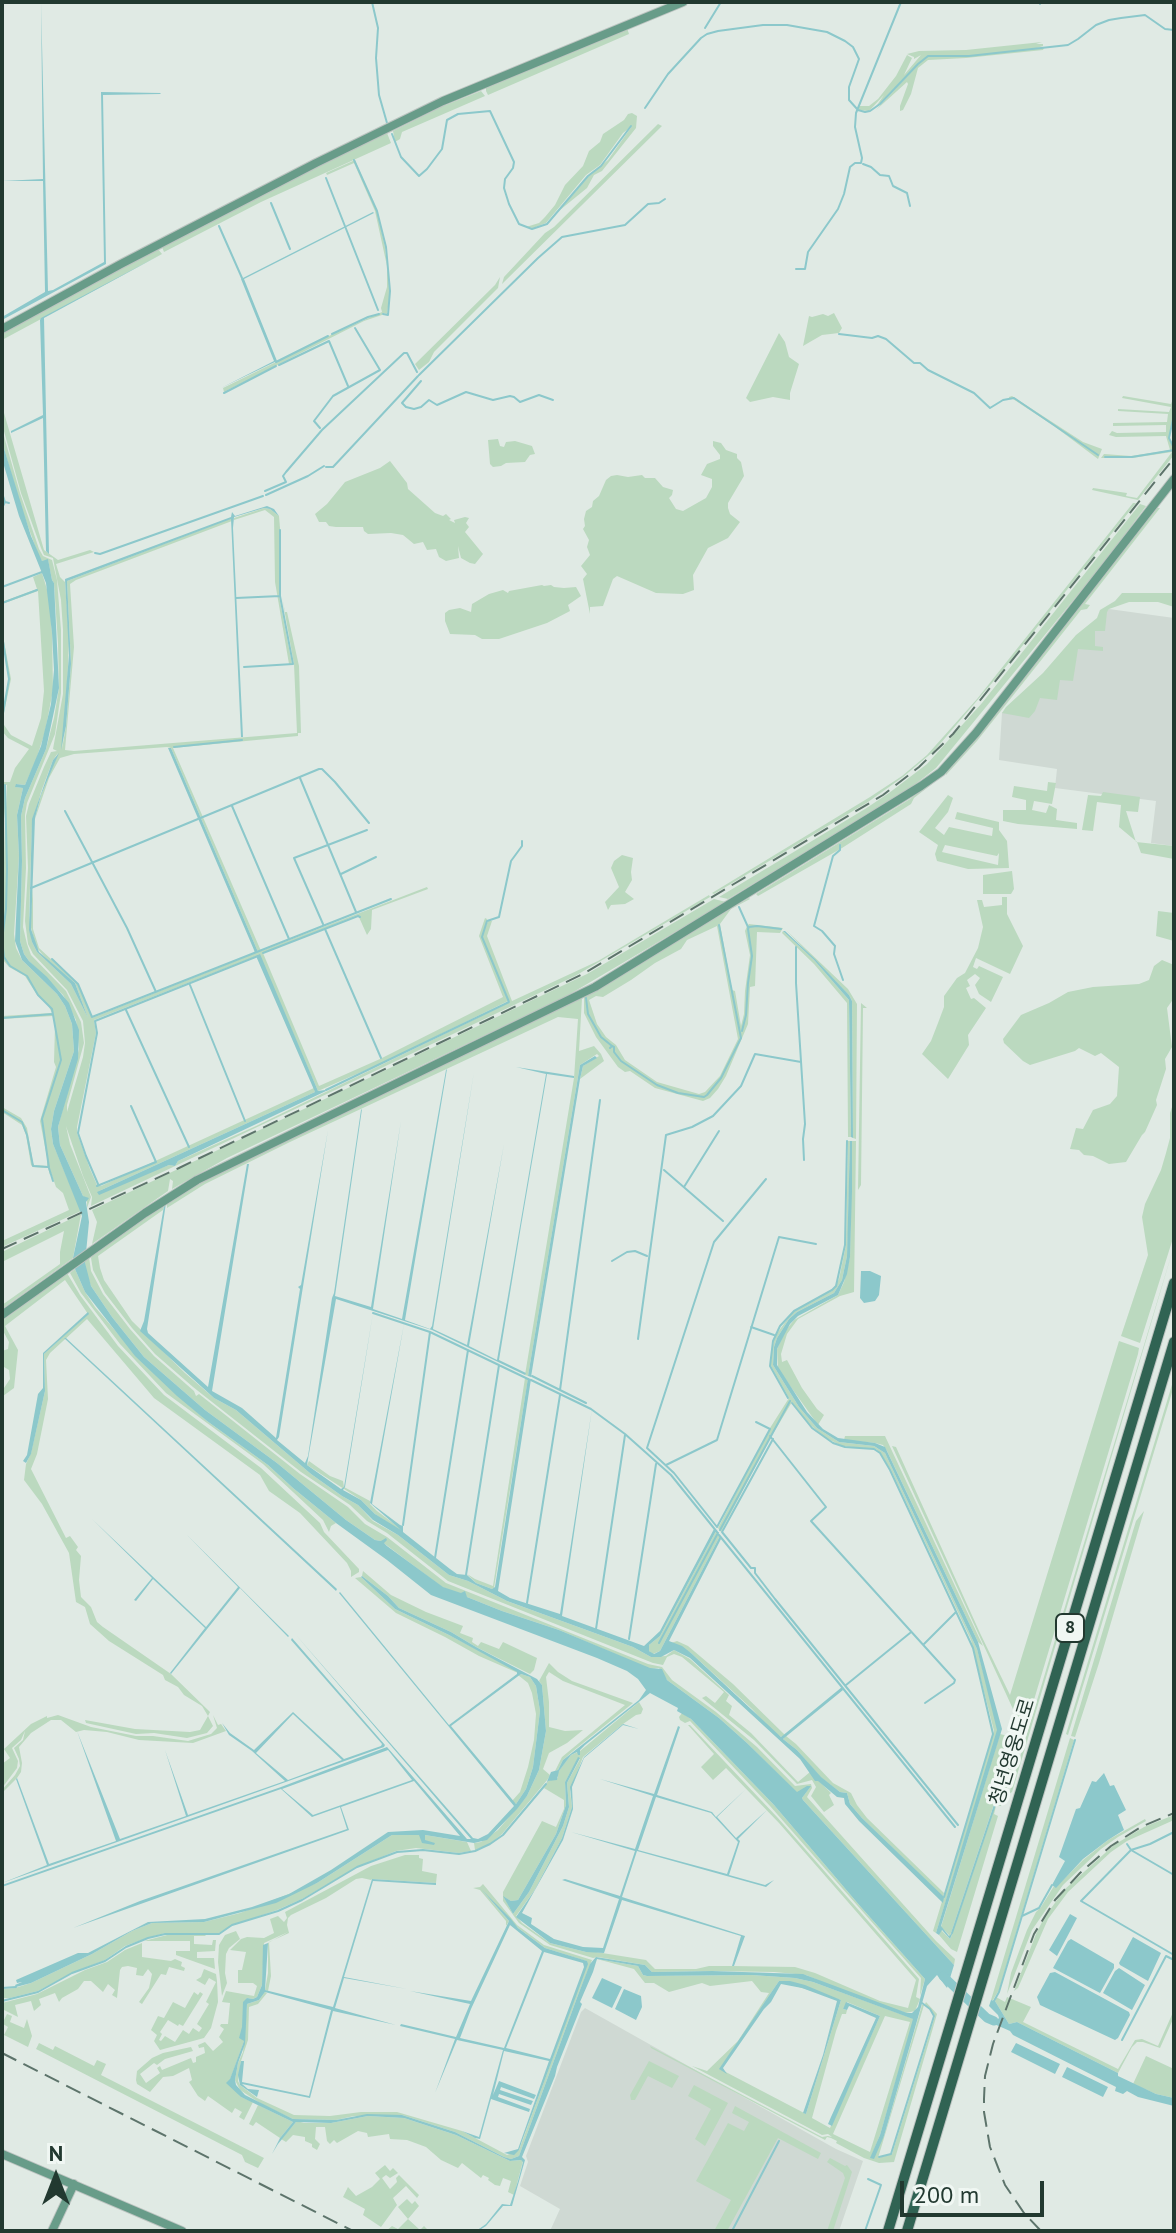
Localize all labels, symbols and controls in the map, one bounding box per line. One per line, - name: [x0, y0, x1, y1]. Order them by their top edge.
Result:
- road number: 8: [1056, 1614, 1084, 1642]
- street label: 청년영웅도로: [985, 1696, 1041, 1808]
- north arrow: [16, 2137, 96, 2217]
- text: N: [49, 2139, 63, 2167]
- scale bar: [904, 2165, 1048, 2215]
- text: 200 m: [914, 2179, 979, 2210]

